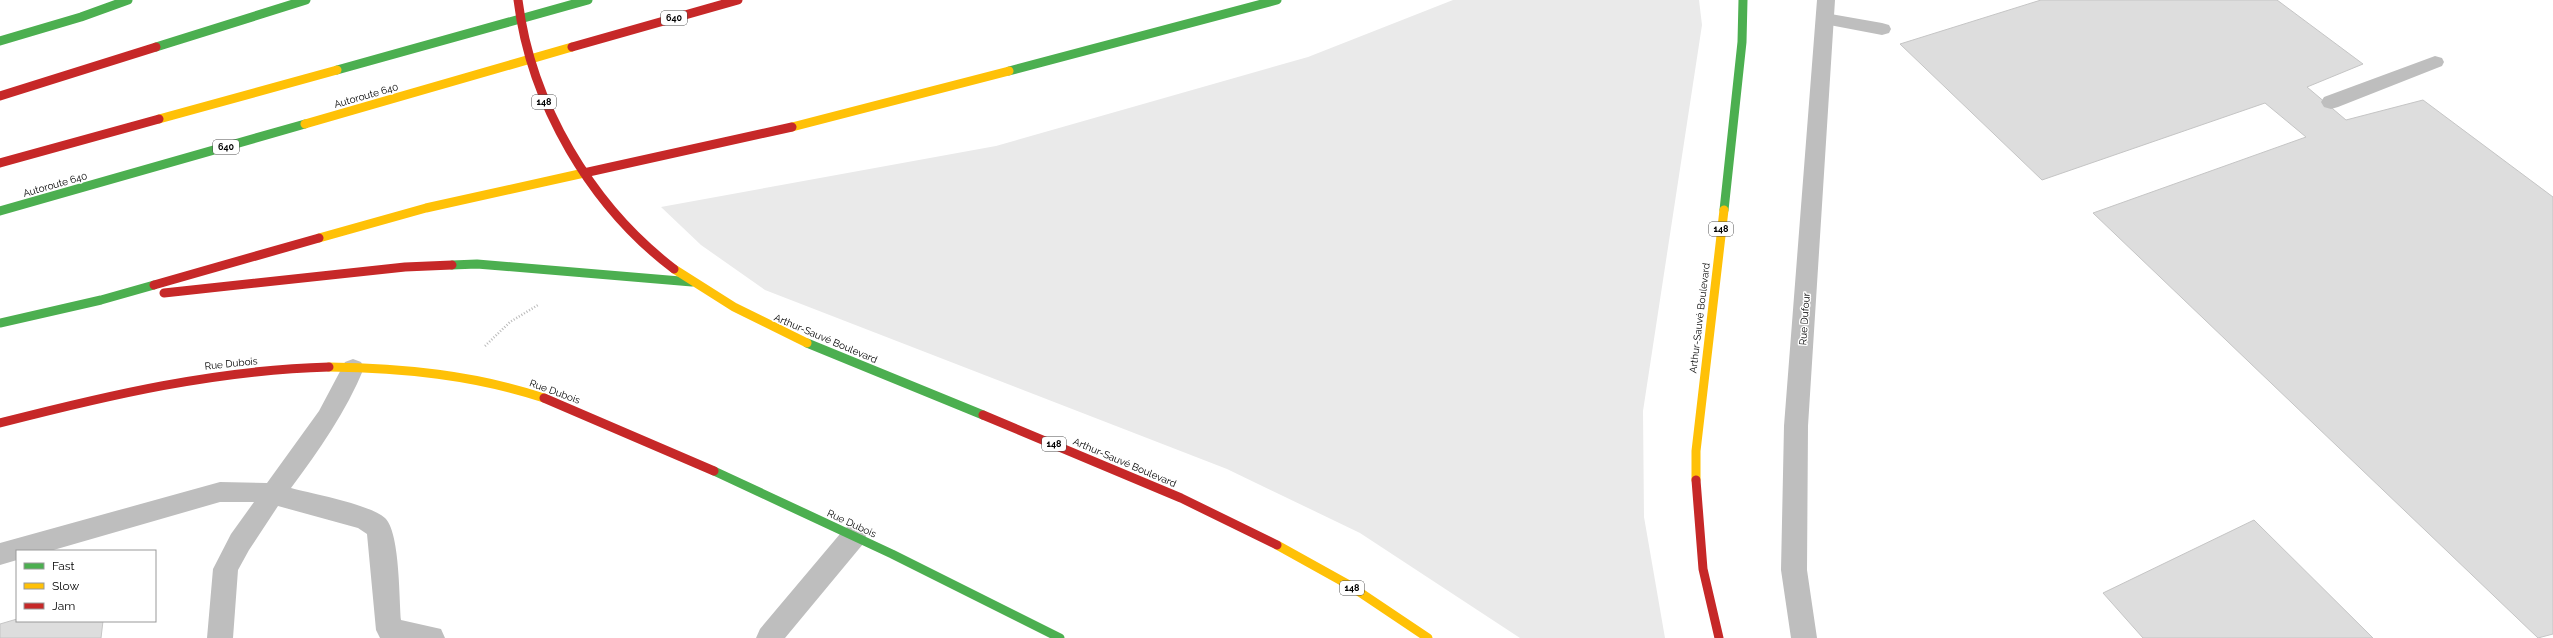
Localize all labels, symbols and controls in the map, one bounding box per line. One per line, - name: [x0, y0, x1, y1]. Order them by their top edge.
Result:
- road number: 640: [661, 11, 687, 25]
- street label: Autoroute 640: [333, 81, 400, 110]
- road number: 148: [532, 95, 556, 109]
- road number: 640: [213, 140, 239, 154]
- street label: Autoroute 640: [22, 170, 89, 199]
- road number: 148: [1709, 222, 1733, 236]
- street label: Arthur-Sauvé Boulevard: [1687, 262, 1712, 374]
- street label: Rue Dufour: [1797, 292, 1812, 346]
- street label: Arthur-Sauvé Boulevard: [773, 312, 879, 365]
- street label: Rue Dubois: [204, 355, 258, 372]
- street label: Rue Dubois: [528, 377, 582, 406]
- street label: Arthur-Sauvé Boulevard: [1072, 436, 1178, 489]
- road number: 148: [1042, 437, 1066, 451]
- street label: Rue Dubois: [825, 507, 878, 540]
- legend: [16, 550, 156, 622]
- text: Fast: [52, 559, 75, 573]
- text: Slow: [52, 579, 79, 593]
- road number: 148: [1340, 581, 1364, 595]
- text: Jam: [52, 599, 75, 613]

